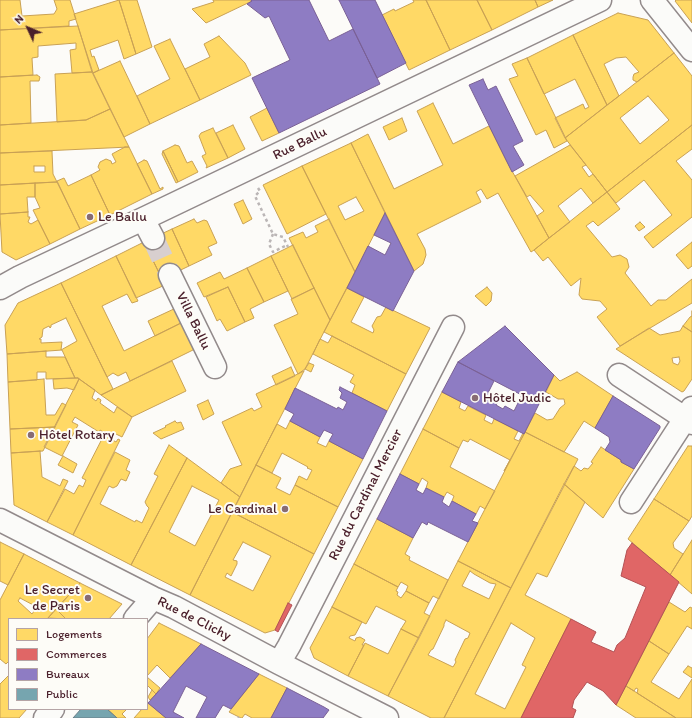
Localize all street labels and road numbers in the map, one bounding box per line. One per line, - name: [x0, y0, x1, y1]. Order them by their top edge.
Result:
- street label: Rue Ballu: [270, 124, 330, 164]
- street label: Villa Ballu: [172, 290, 214, 352]
- street label: Rue du Cardinal Mercier: [326, 426, 406, 564]
- street label: Rue de Clichy: [154, 593, 234, 645]

